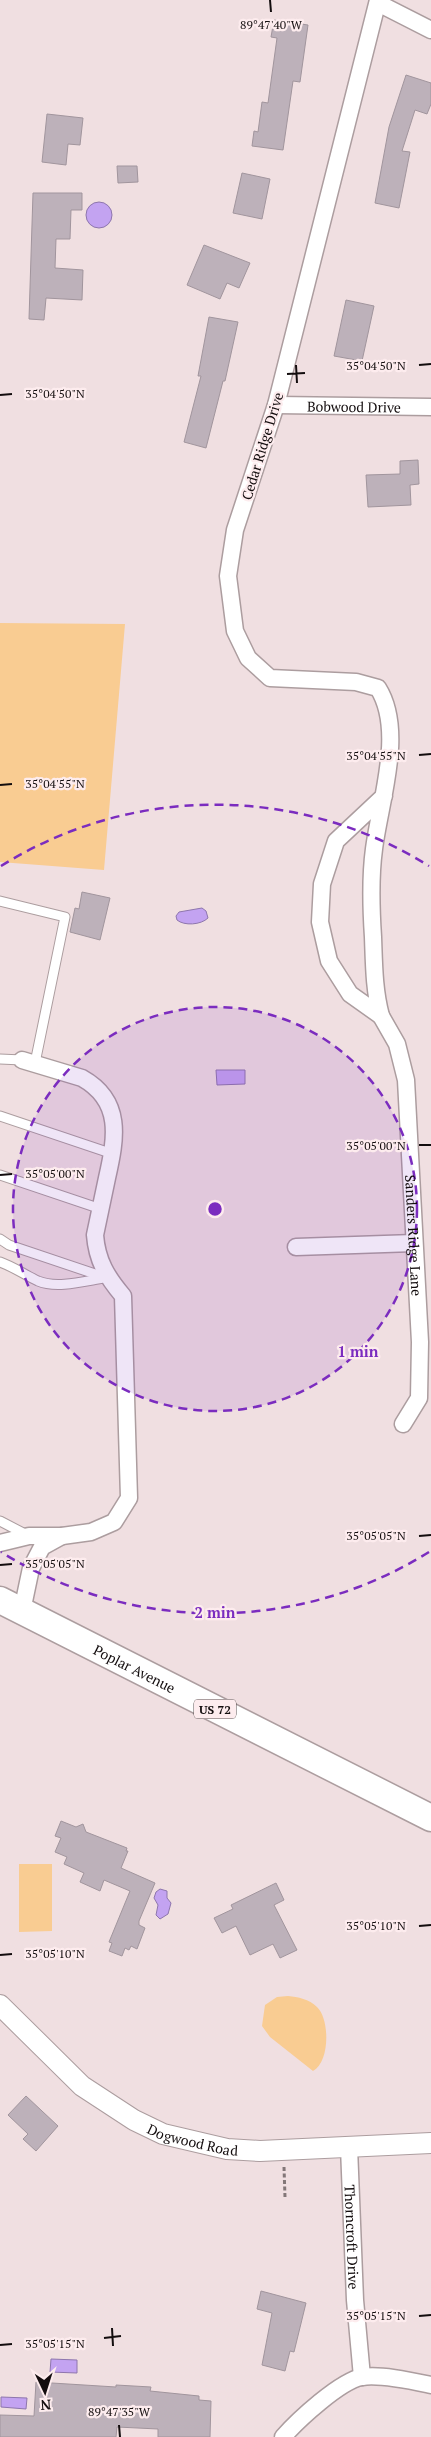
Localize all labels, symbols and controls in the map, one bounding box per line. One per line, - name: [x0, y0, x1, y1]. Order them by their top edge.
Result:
- text: 89°47'40"W: [240, 17, 303, 32]
- text: 35°04'50"N: [346, 358, 406, 373]
- text: 35°04'50"N: [25, 386, 85, 401]
- street label: Cedar Ridge Drive: [237, 390, 287, 502]
- street label: Bobwood Drive: [307, 396, 401, 416]
- text: 35°04'55"N: [346, 748, 406, 763]
- text: 35°04'55"N: [25, 776, 85, 791]
- text: 35°05'00"N: [346, 1138, 406, 1153]
- text: 35°05'00"N: [25, 1166, 85, 1181]
- street label: Sanders Ridge Lane: [402, 1174, 427, 1297]
- centre of rings: [206, 1200, 224, 1218]
- text: 1 min: [337, 1341, 379, 1361]
- text: 35°05'05"N: [346, 1528, 406, 1543]
- text: 35°05'05"N: [25, 1556, 85, 1571]
- text: 2 min: [194, 1602, 236, 1622]
- street label: Poplar Avenue: [91, 1640, 179, 1697]
- road number: US 72: [194, 1700, 236, 1718]
- text: 35°05'10"N: [346, 1918, 406, 1933]
- text: 35°05'10"N: [25, 1946, 85, 1961]
- street label: Dogwood Road: [144, 2118, 239, 2159]
- street label: Thorncroft Drive: [341, 2184, 364, 2290]
- text: 35°05'15"N: [346, 2308, 406, 2323]
- text: 35°05'15"N: [25, 2336, 85, 2351]
- north arrow: [20, 2367, 70, 2417]
- text: N: [40, 2396, 52, 2415]
- text: 89°47'35"W: [88, 2404, 151, 2419]

